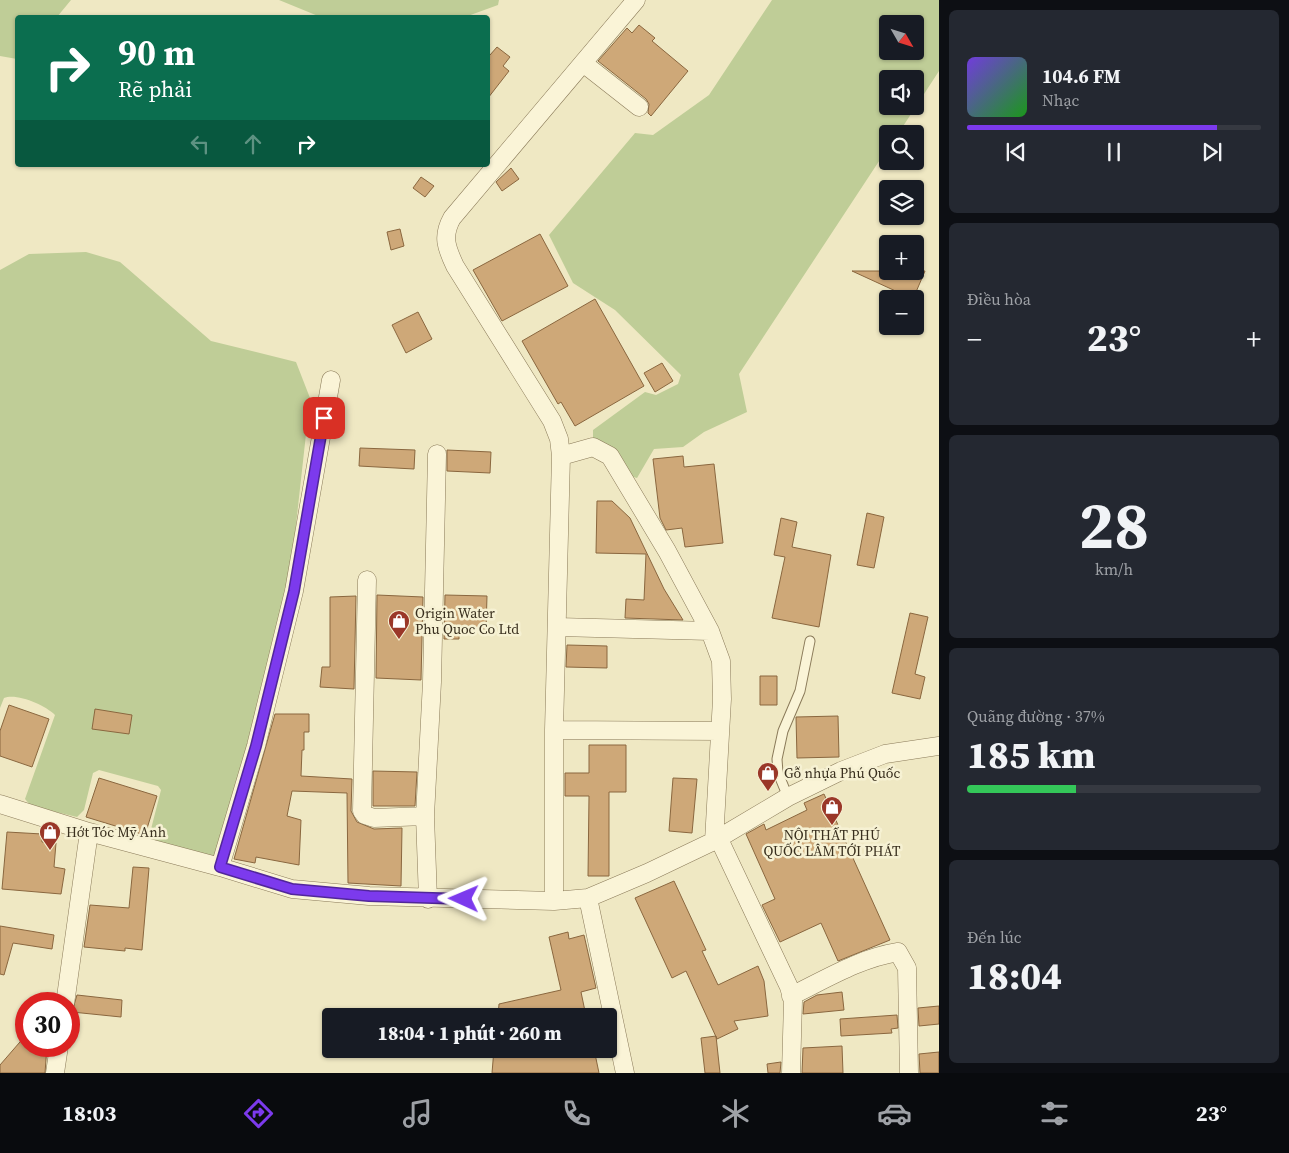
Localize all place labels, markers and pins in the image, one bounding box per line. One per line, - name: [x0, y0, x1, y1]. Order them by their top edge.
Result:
- pin: [303, 397, 345, 439]
- place label: Origin Water Phu Quoc Co Ltd: [415, 603, 519, 639]
- shop icon: Origin Water Phu Quoc Co Ltd: [387, 609, 411, 640]
- shop icon: Gỗ nhựa Phú Quốc: [756, 761, 780, 792]
- place label: Gỗ nhựa Phú Quốc: [784, 763, 900, 783]
- shop icon: NỘI THẤT PHÚ QUỐC LÂM TỚI PHÁT: [820, 795, 844, 826]
- shop icon: Hớt Tóc Mỹ Anh: [38, 820, 62, 851]
- place label: Hớt Tóc Mỹ Anh: [66, 822, 166, 842]
- place label: NỘI THẤT PHÚ QUỐC LÂM TỚI PHÁT: [764, 825, 901, 861]

